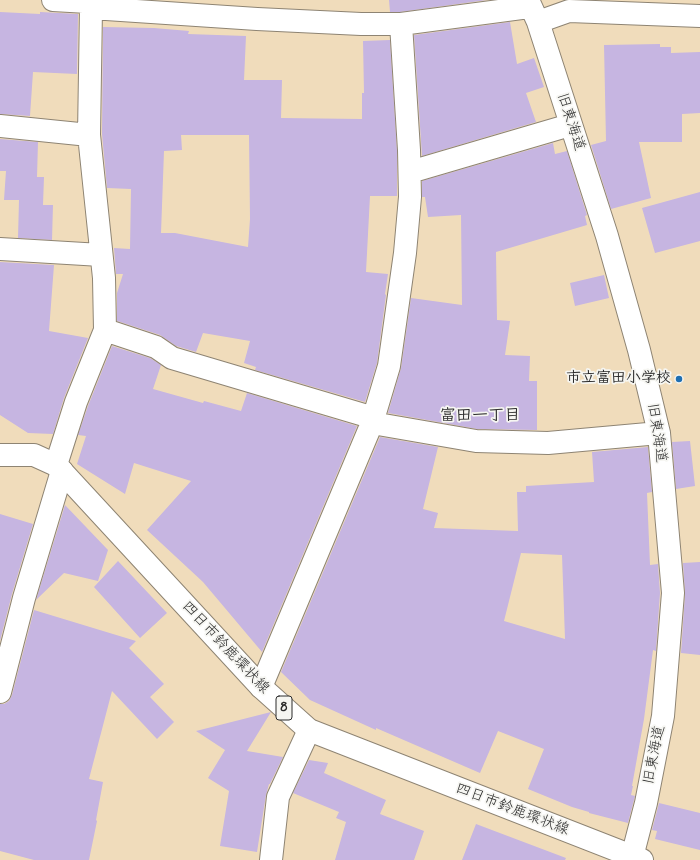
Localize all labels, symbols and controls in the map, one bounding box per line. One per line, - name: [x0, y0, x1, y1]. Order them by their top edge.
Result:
- street label: 旧東海道: [552, 91, 588, 153]
- place label: 市立富田小学校: [566, 370, 671, 388]
- marker: 市立富田小学校: [674, 374, 684, 384]
- street label: 旧東海道: [642, 402, 670, 464]
- district label: 富田一丁目: [440, 407, 520, 427]
- street label: 四日市鈴鹿環状線: [177, 598, 273, 698]
- road number: 8: [276, 696, 292, 720]
- street label: 旧東海道: [640, 724, 670, 786]
- street label: 四日市鈴鹿環状線: [453, 780, 571, 840]

